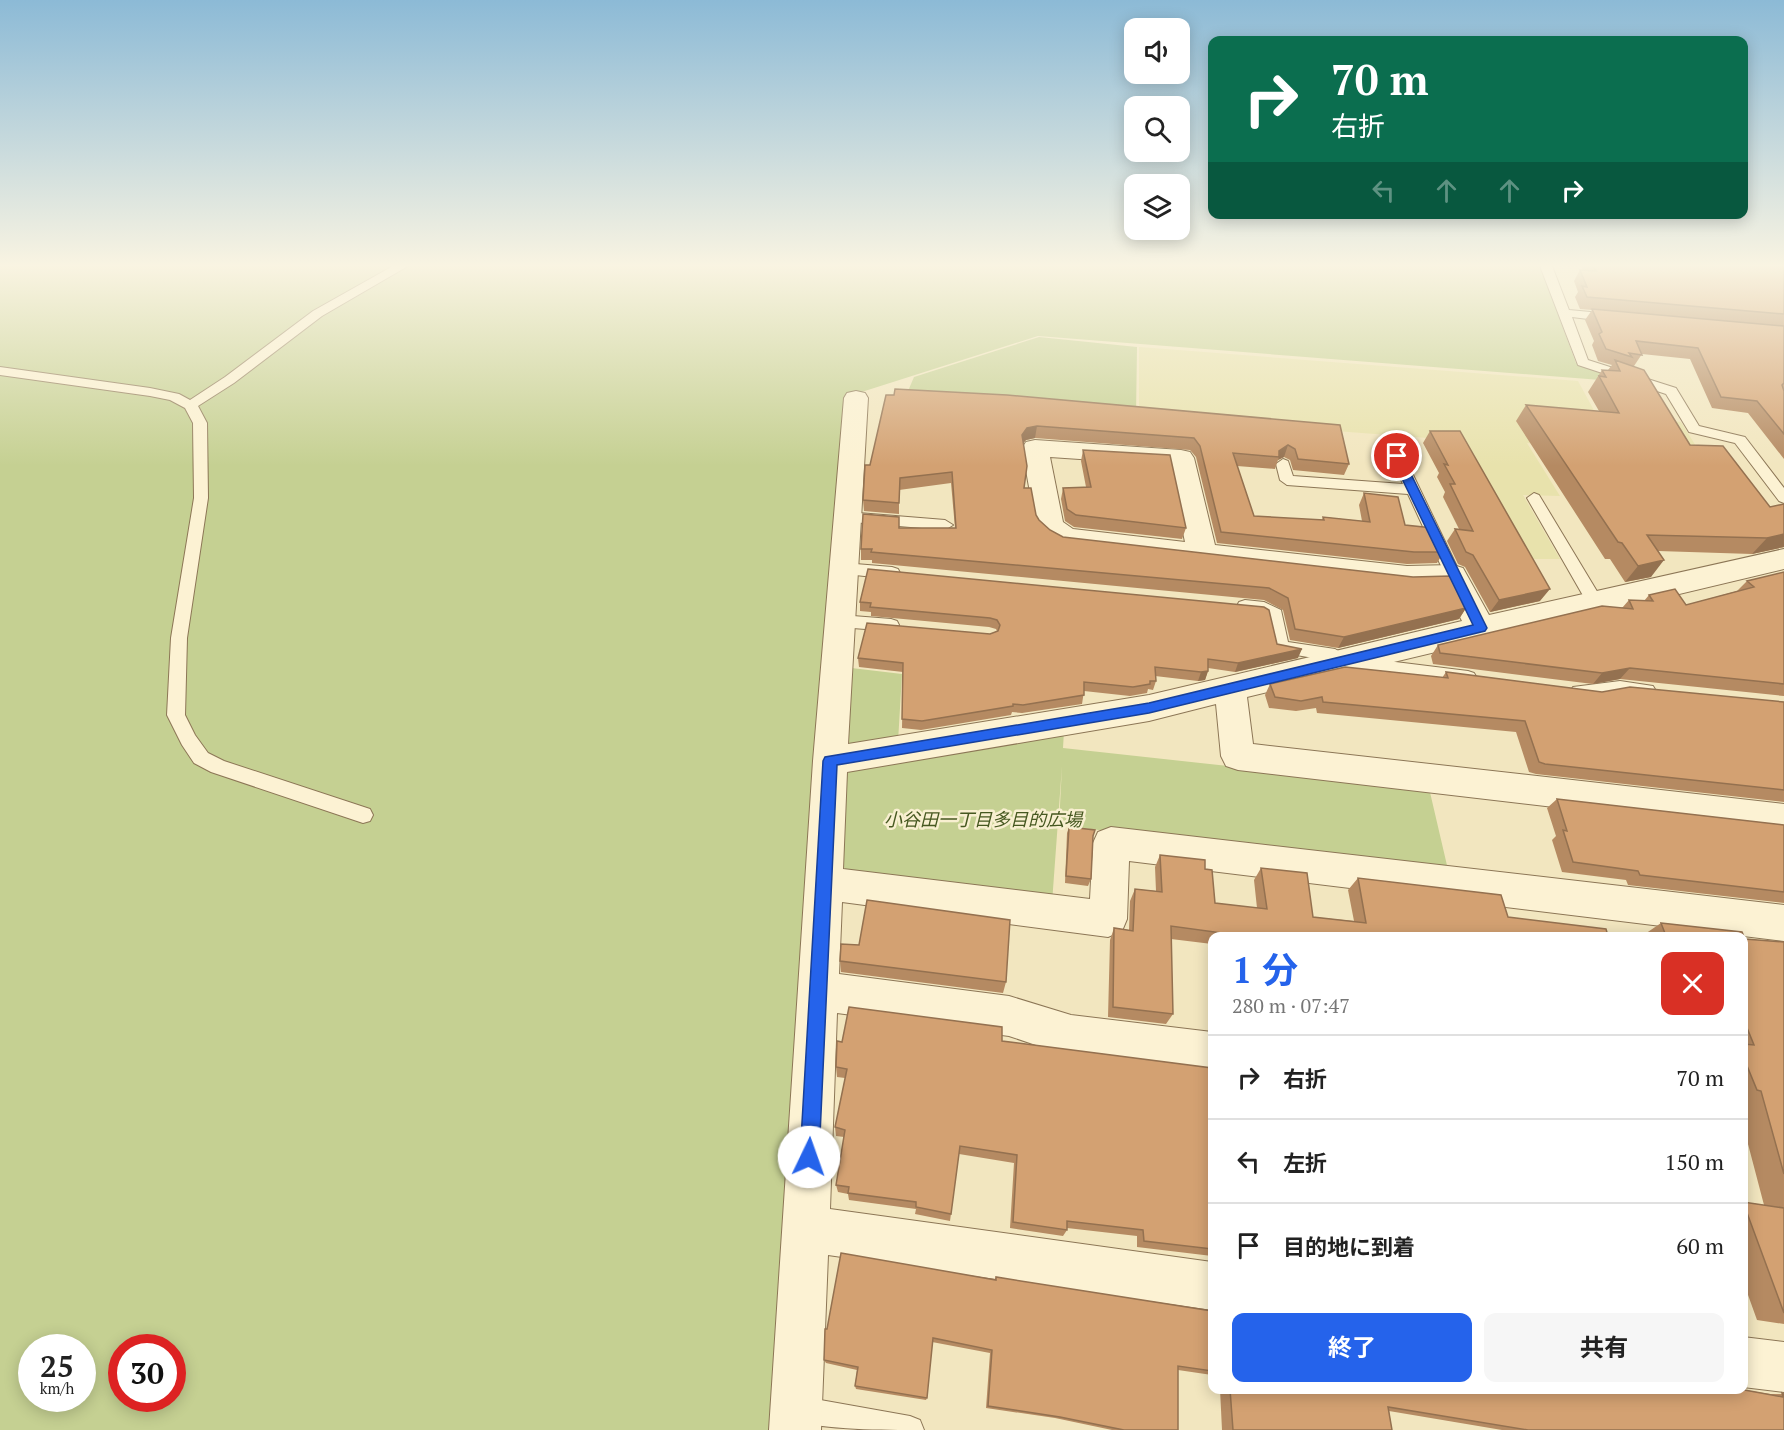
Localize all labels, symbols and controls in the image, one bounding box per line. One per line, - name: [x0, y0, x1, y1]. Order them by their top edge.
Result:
- map controls: [1124, 18, 1190, 240]
- button: sound: [1124, 18, 1190, 84]
- text: 70 m: [1331, 51, 1429, 107]
- icon: right: [1232, 60, 1310, 138]
- button: search: [1124, 96, 1190, 162]
- text: 右折: [1331, 108, 1385, 144]
- button: layers: [1124, 174, 1190, 240]
- icon: left: [1367, 174, 1400, 207]
- icon: ahead: [1430, 174, 1463, 207]
- icon: ahead: [1493, 174, 1526, 207]
- icon: right: [1556, 174, 1589, 207]
- pin: [1371, 430, 1422, 481]
- icon: arrive: [1380, 439, 1413, 472]
- park label: 小谷田一丁目多目的広場: [884, 807, 1084, 831]
- text: 1 分: [1232, 946, 1298, 993]
- button: close: [1661, 952, 1724, 1015]
- text: 280 m · 07:47: [1232, 992, 1350, 1019]
- icon: right: [1232, 1061, 1265, 1094]
- text: 70 m: [1676, 1063, 1724, 1092]
- text: 右折: [1283, 1064, 1327, 1093]
- position arrow: [777, 1125, 841, 1189]
- icon: left: [1232, 1145, 1265, 1178]
- text: 150 m: [1664, 1147, 1724, 1176]
- text: 左折: [1283, 1148, 1327, 1177]
- icon: arrive: [1232, 1229, 1265, 1262]
- text: 60 m: [1676, 1231, 1724, 1260]
- text: 目的地に到着: [1283, 1232, 1415, 1261]
- button: 終了: [1232, 1313, 1472, 1382]
- button: 共有: [1484, 1313, 1724, 1382]
- speed limit sign: 30: [108, 1334, 186, 1412]
- text: 25: [40, 1346, 74, 1386]
- text: km/h: [40, 1378, 74, 1398]

